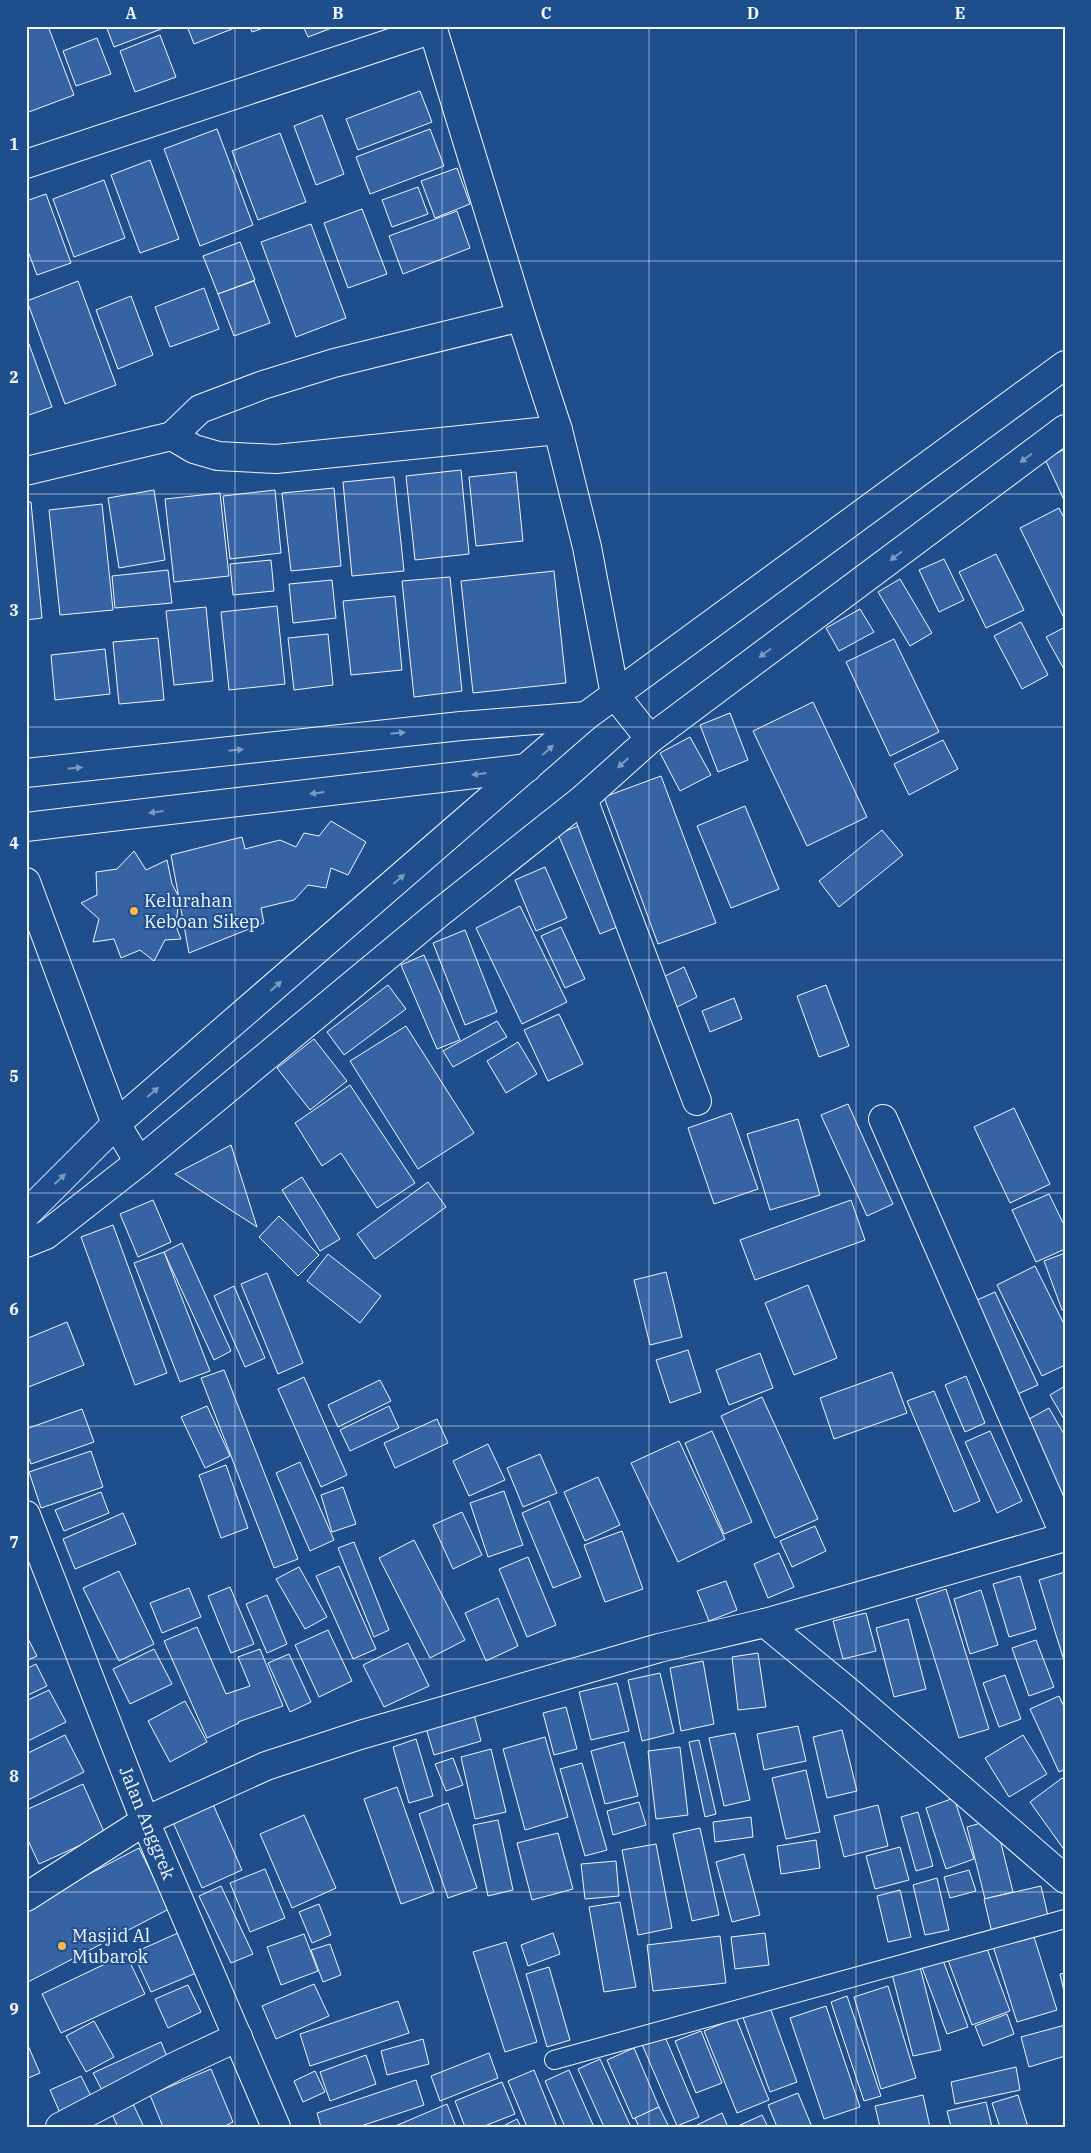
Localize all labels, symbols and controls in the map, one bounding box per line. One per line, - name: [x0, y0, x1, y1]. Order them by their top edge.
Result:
- text: A: [125, 3, 137, 23]
- text: B: [332, 3, 344, 23]
- text: C: [541, 3, 551, 23]
- text: D: [747, 3, 759, 23]
- text: E: [955, 3, 965, 23]
- text: 1: [9, 134, 19, 154]
- text: 2: [9, 367, 19, 387]
- one-way arrow: [1020, 453, 1033, 464]
- one-way arrow: [890, 550, 903, 561]
- text: 3: [9, 600, 19, 620]
- one-way arrow: [758, 648, 772, 658]
- one-way arrow: [390, 729, 406, 737]
- one-way arrow: [541, 744, 553, 756]
- one-way arrow: [229, 746, 245, 754]
- one-way arrow: [618, 757, 630, 769]
- one-way arrow: [67, 763, 83, 771]
- one-way arrow: [470, 770, 486, 778]
- one-way arrow: [309, 789, 325, 797]
- one-way arrow: [147, 808, 163, 816]
- text: 4: [9, 833, 19, 853]
- one-way arrow: [392, 874, 405, 885]
- place label: Kelurahan Keboan Sikep: [144, 889, 260, 933]
- marker: Kelurahan Keboan Sikep: [128, 905, 140, 917]
- one-way arrow: [269, 980, 281, 992]
- text: 5: [9, 1066, 19, 1086]
- one-way arrow: [146, 1087, 159, 1098]
- one-way arrow: [54, 1173, 66, 1185]
- text: 6: [9, 1299, 19, 1319]
- text: 7: [9, 1532, 19, 1552]
- street label: Jalan Anggrek: [114, 1763, 181, 1883]
- text: 8: [9, 1766, 19, 1786]
- place label: Masjid Al Mubarok: [72, 1924, 150, 1968]
- marker: Masjid Al Mubarok: [56, 1940, 68, 1952]
- text: 9: [9, 1999, 19, 2019]

